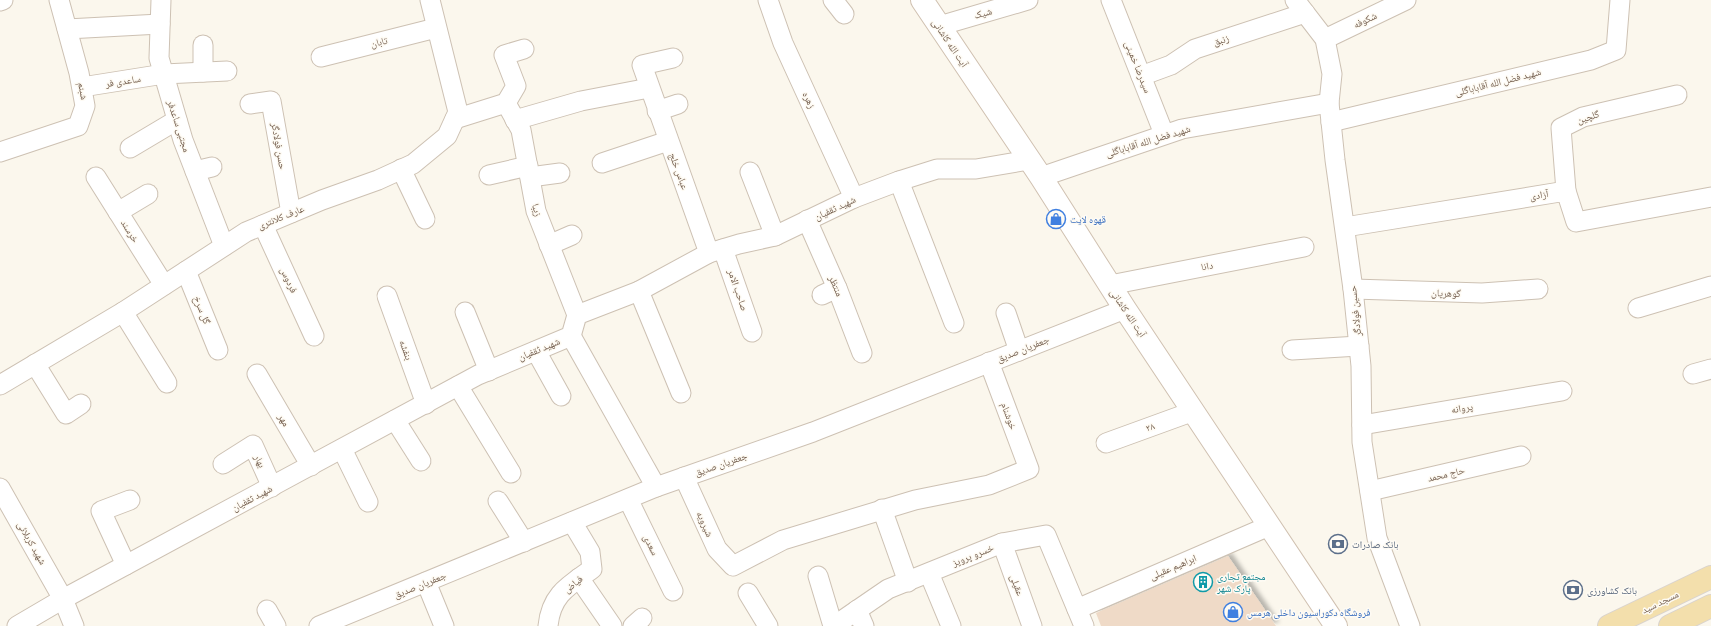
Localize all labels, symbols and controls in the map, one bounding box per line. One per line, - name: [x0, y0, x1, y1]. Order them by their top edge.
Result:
- street label: شیک: [973, 4, 994, 22]
- street label: شکوفه: [1351, 9, 1379, 31]
- street label: آیت الله کاشانی: [929, 16, 971, 70]
- street label: زنبق: [1211, 31, 1231, 49]
- street label: تابان: [369, 34, 389, 50]
- street label: سیدرضا خمینی: [1122, 39, 1155, 95]
- street label: شهید فضل الله آقاباباگلی: [1454, 65, 1543, 99]
- street label: ساعدی فر: [103, 72, 142, 90]
- street label: شبنم: [74, 81, 91, 101]
- street label: زهره: [800, 90, 819, 111]
- street label: مجتبی ساعدفر: [164, 97, 194, 154]
- street label: گلچین: [1575, 107, 1601, 127]
- street label: حسن فولادگر: [268, 120, 290, 171]
- street label: شهید فضل الله آقاباباگلی: [1104, 122, 1192, 160]
- street label: عباس خلج: [666, 151, 692, 191]
- street label: آزادی: [1529, 187, 1550, 203]
- street label: شهید ثقفیان: [812, 193, 858, 223]
- street label: عارف کلانتری: [256, 202, 306, 232]
- street label: زیبا: [529, 202, 545, 218]
- shop icon: قهوه لایت: [1045, 208, 1067, 230]
- place label: قهوه لایت: [1070, 213, 1106, 226]
- street label: خرسند: [118, 217, 142, 245]
- street label: دانا: [1200, 258, 1214, 274]
- street label: فردوس: [277, 265, 301, 295]
- street label: صاحب الامر: [724, 266, 751, 313]
- street label: منتظر: [825, 273, 846, 299]
- street label: حسین فولادگر: [1346, 284, 1364, 338]
- street label: آیت الله کاشانی: [1107, 286, 1149, 340]
- street label: گوهریان: [1431, 286, 1462, 300]
- street label: گل سرخ: [190, 294, 214, 327]
- street label: جعفریان صدیق: [995, 332, 1052, 365]
- street label: شهید ثقفیان: [516, 334, 562, 364]
- street label: بنفشه: [396, 338, 416, 362]
- street label: پروانه: [1450, 400, 1474, 416]
- street label: خوشنام: [997, 401, 1020, 432]
- street label: مهر: [275, 411, 293, 429]
- street label: ۲۸: [1144, 419, 1157, 435]
- street label: جعفریان صدیق: [693, 449, 750, 479]
- street label: بهار: [251, 451, 269, 470]
- street label: حاج محمد: [1426, 463, 1466, 485]
- street label: شهید ثقفیان: [229, 482, 275, 514]
- street label: شیرویه: [694, 509, 717, 539]
- street label: شهید کربلائی: [14, 519, 50, 567]
- street label: سعدی: [640, 532, 662, 558]
- bank icon: بانک صادرات: [1327, 533, 1349, 555]
- place label: بانک صادرات: [1352, 538, 1399, 551]
- street label: خسرو پرویز: [949, 541, 996, 570]
- street label: ابراهیم عقیلی: [1148, 551, 1199, 584]
- street label: جعفریان صدیق: [392, 568, 449, 601]
- place label: مجتمع تجاری پارک شهر: [1216, 570, 1266, 595]
- building icon: مجتمع تجاری پارک شهر: [1192, 571, 1214, 593]
- street label: فیاض: [561, 572, 585, 596]
- street label: عقیلی: [1007, 573, 1027, 597]
- bank icon: بانک کشاورزی: [1562, 579, 1584, 601]
- place label: بانک کشاورزی: [1587, 584, 1637, 597]
- street label: مسجد سید: [1639, 587, 1681, 617]
- shop icon: فروشگاه دکوراسیون داخلی هرمس: [1222, 601, 1244, 623]
- place label: فروشگاه دکوراسیون داخلی هرمس: [1247, 606, 1371, 619]

